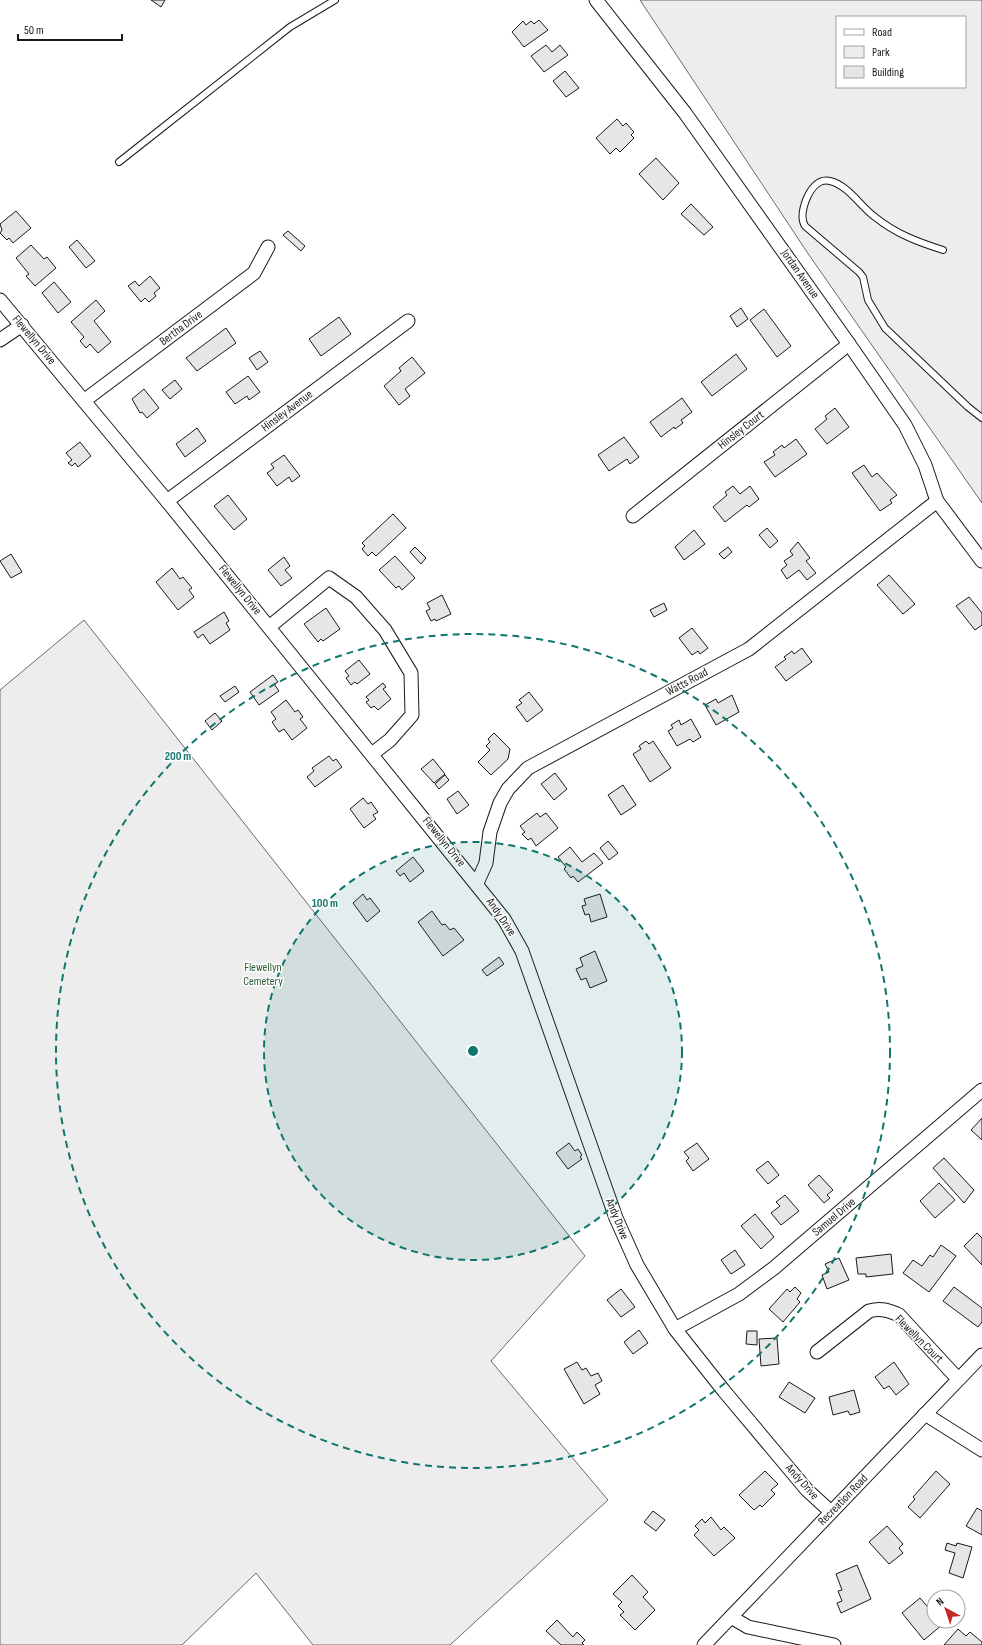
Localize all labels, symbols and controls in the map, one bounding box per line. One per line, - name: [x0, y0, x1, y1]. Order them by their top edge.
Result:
- scale bar: [18, 16, 122, 42]
- legend: [836, 16, 966, 88]
- text: 50 m: [24, 23, 44, 38]
- text: Road: [872, 25, 892, 40]
- text: Park: [872, 45, 890, 60]
- text: Building: [872, 65, 904, 80]
- street label: Jordan Avenue: [777, 246, 823, 302]
- street label: Bertha Drive: [157, 307, 206, 349]
- street label: Flewellyn Drive: [9, 312, 59, 368]
- street label: Hinsley Avenue: [258, 387, 316, 435]
- street label: Hinsley Court: [715, 407, 767, 453]
- street label: Flewellyn Drive: [215, 562, 265, 618]
- street label: Watts Road: [663, 665, 711, 699]
- text: 200 m: [165, 749, 191, 764]
- street label: Flewellyn Drive: [419, 814, 469, 870]
- street label: Andy Drive: [482, 894, 519, 939]
- text: 100 m: [312, 896, 338, 911]
- park label: Flewellyn Cemetery: [243, 960, 283, 989]
- centre of rings: [466, 1044, 480, 1058]
- street label: Samuel Drive: [809, 1194, 859, 1240]
- street label: Andy Drive: [602, 1195, 632, 1242]
- street label: Flewellyn Court: [892, 1312, 947, 1367]
- street label: Andy Drive: [781, 1460, 822, 1503]
- street label: Recreation Road: [815, 1471, 871, 1529]
- north arrow: [926, 1589, 966, 1629]
- text: N: [933, 1595, 946, 1609]

